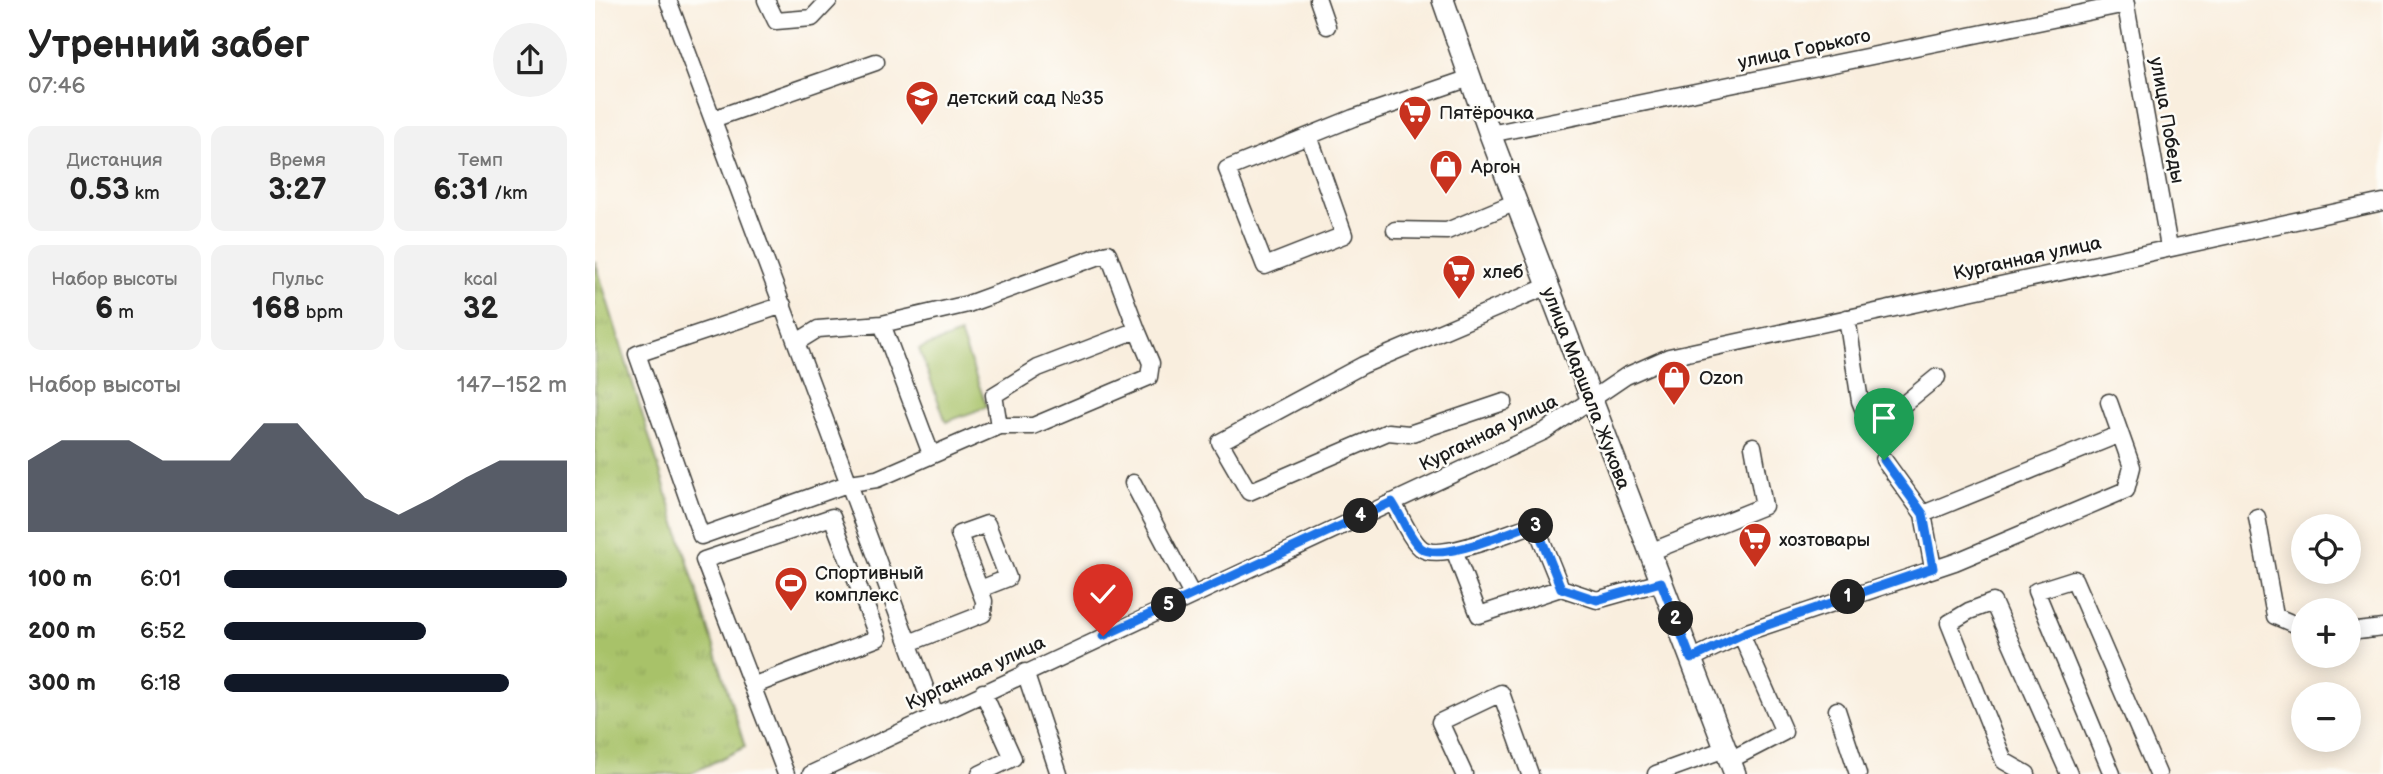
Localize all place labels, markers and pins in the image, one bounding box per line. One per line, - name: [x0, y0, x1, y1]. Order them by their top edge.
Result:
- school or university icon: детский сад №35: [903, 78, 941, 127]
- place label: детский сад №35: [947, 87, 1104, 110]
- supermarket icon: Пятёрочка: [1396, 93, 1434, 142]
- place label: Пятёрочка: [1439, 102, 1534, 125]
- shop icon: Аргон: [1427, 147, 1465, 196]
- place label: Аргон: [1470, 156, 1521, 179]
- supermarket icon: хлеб: [1440, 252, 1478, 301]
- place label: хлеб: [1483, 261, 1523, 284]
- shop icon: Ozon: [1655, 358, 1693, 407]
- place label: Ozon: [1699, 367, 1744, 390]
- pin: [1854, 388, 1914, 460]
- pin: 4: [1343, 498, 1379, 534]
- pin: 3: [1518, 508, 1553, 544]
- supermarket icon: хозтовары: [1736, 520, 1774, 569]
- place label: хозтовары: [1779, 529, 1870, 552]
- place label: Спортивный комплекс: [815, 562, 924, 607]
- sports icon: Спортивный комплекс: [772, 564, 810, 613]
- pin: [1073, 564, 1133, 636]
- pin: 1: [1831, 580, 1865, 614]
- pin: 5: [1151, 588, 1187, 622]
- pin: 2: [1659, 602, 1693, 636]

